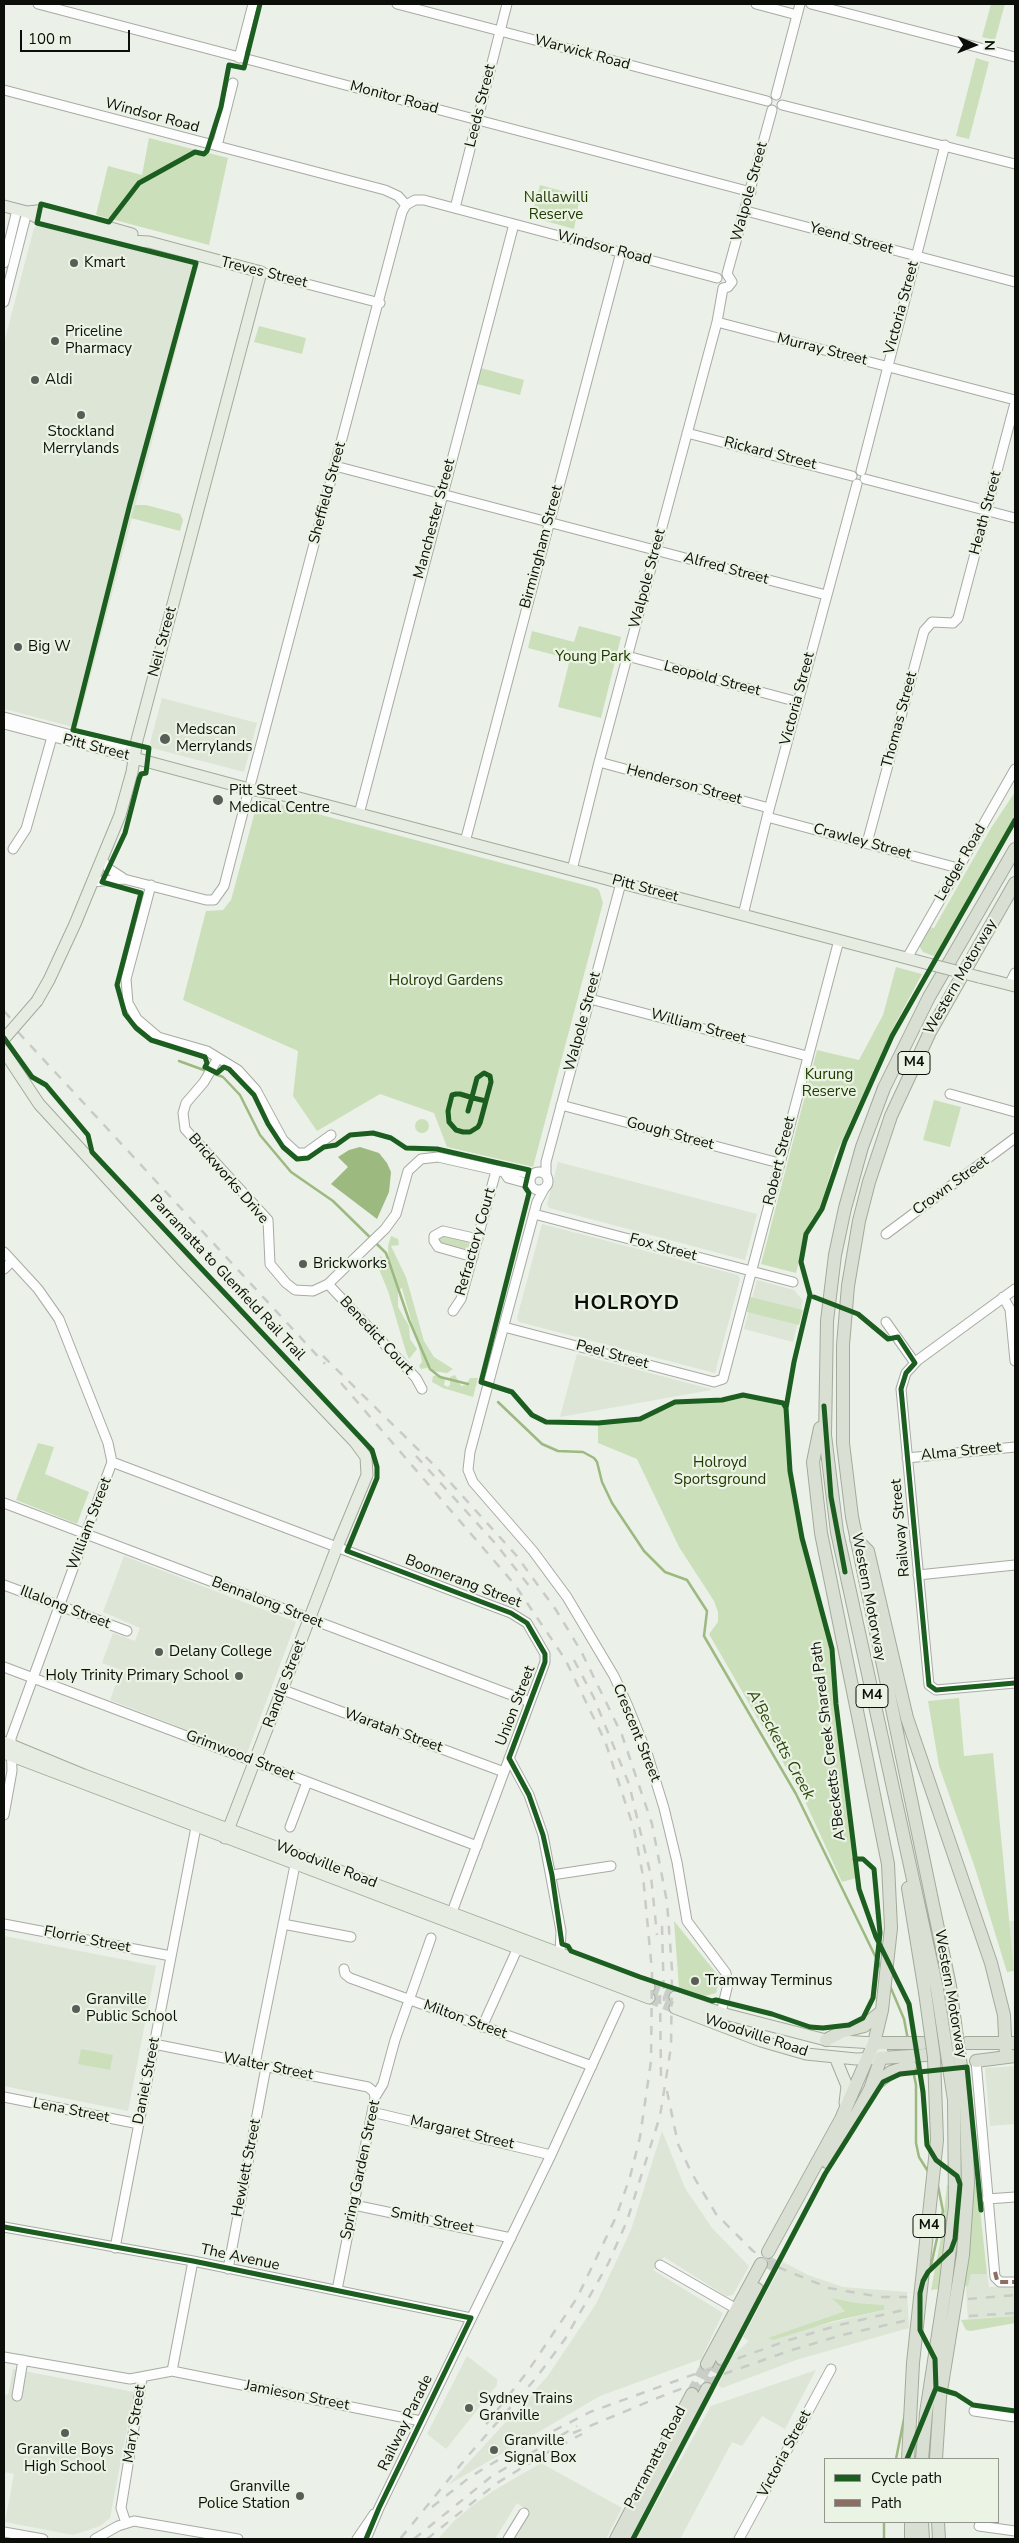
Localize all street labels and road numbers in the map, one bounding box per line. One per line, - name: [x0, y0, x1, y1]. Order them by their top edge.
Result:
- street label: Warwick Road: [532, 32, 632, 74]
- street label: Leeds Street: [462, 63, 500, 149]
- street label: Monitor Road: [348, 78, 440, 118]
- street label: Windsor Road: [103, 95, 201, 137]
- street label: Walpole Street: [728, 140, 772, 244]
- street label: Yeend Street: [807, 219, 895, 259]
- street label: Windsor Road: [555, 227, 653, 269]
- street label: Treves Street: [219, 254, 309, 292]
- street label: Victoria Street: [881, 259, 923, 357]
- street label: Murray Street: [775, 330, 869, 370]
- street label: Rickard Street: [722, 434, 818, 474]
- street label: Sheffield Street: [306, 440, 350, 546]
- street label: Manchester Street: [410, 457, 460, 581]
- street label: Heath Street: [966, 469, 1006, 557]
- street label: Birmingham Street: [517, 483, 567, 611]
- street label: Walpole Street: [626, 527, 670, 631]
- street label: Alfred Street: [682, 549, 770, 589]
- street label: Neil Street: [145, 605, 181, 679]
- street label: Victoria Street: [777, 650, 819, 748]
- street label: Leopold Street: [662, 657, 762, 701]
- street label: Thomas Street: [879, 670, 921, 770]
- street label: Pitt Street: [61, 731, 131, 765]
- street label: Henderson Street: [624, 761, 744, 809]
- street label: Crawley Street: [811, 820, 913, 864]
- street label: Ledger Road: [932, 821, 990, 905]
- street label: Pitt Street: [610, 871, 680, 907]
- street label: Western Motorway: [921, 916, 1001, 1038]
- street label: Walpole Street: [561, 970, 605, 1074]
- street label: William Street: [648, 1006, 748, 1048]
- road number: M4: [898, 1052, 930, 1074]
- street label: Gough Street: [624, 1114, 716, 1154]
- street label: Robert Street: [760, 1115, 800, 1207]
- street label: Brickworks Drive: [184, 1130, 272, 1228]
- street label: Crown Street: [910, 1152, 992, 1220]
- street label: Refractory Court: [452, 1186, 500, 1298]
- street label: Parramatta to Glenfield Rail Trail: [145, 1191, 309, 1365]
- street label: Fox Street: [627, 1230, 699, 1266]
- street label: Benedict Court: [335, 1293, 417, 1379]
- street label: Peel Street: [574, 1337, 650, 1373]
- street label: Alma Street: [920, 1439, 1002, 1465]
- street label: William Street: [64, 1475, 116, 1573]
- street label: Railway Street: [888, 1478, 914, 1578]
- street label: Western Motorway: [847, 1531, 889, 1663]
- street label: Boomerang Street: [402, 1552, 524, 1612]
- street label: Bennalong Street: [209, 1573, 325, 1633]
- street label: Illalong Street: [17, 1582, 113, 1634]
- street label: Randle Street: [260, 1638, 310, 1730]
- street label: A'Becketts Creek Shared Path: [808, 1640, 850, 1842]
- street label: Union Street: [492, 1663, 540, 1749]
- street label: Crescent Street: [608, 1681, 664, 1785]
- road number: M4: [856, 1684, 888, 1708]
- street label: Waratah Street: [341, 1705, 445, 1757]
- street label: Grimwood Street: [183, 1727, 297, 1785]
- street label: Woodville Road: [272, 1837, 380, 1893]
- street label: Florrie Street: [42, 1923, 132, 1957]
- street label: Western Motorway: [930, 1928, 970, 2060]
- street label: Milton Street: [421, 1997, 509, 2043]
- street label: Woodville Road: [702, 2011, 810, 2061]
- street label: Daniel Street: [130, 2036, 164, 2126]
- street label: Walter Street: [222, 2049, 314, 2085]
- street label: Lena Street: [31, 2095, 111, 2127]
- street label: Spring Garden Street: [337, 2099, 385, 2241]
- street label: Margaret Street: [408, 2112, 516, 2154]
- street label: Hewlett Street: [229, 2118, 265, 2218]
- street label: Smith Street: [389, 2204, 475, 2238]
- road number: M4: [913, 2214, 945, 2238]
- street label: The Avenue: [199, 2241, 281, 2275]
- street label: Railway Parade: [375, 2372, 437, 2474]
- street label: Jamieson Street: [243, 2377, 351, 2415]
- street label: Mary Street: [120, 2384, 150, 2464]
- street label: Parramatta Road: [621, 2404, 691, 2512]
- street label: Victoria Street: [755, 2407, 815, 2501]

